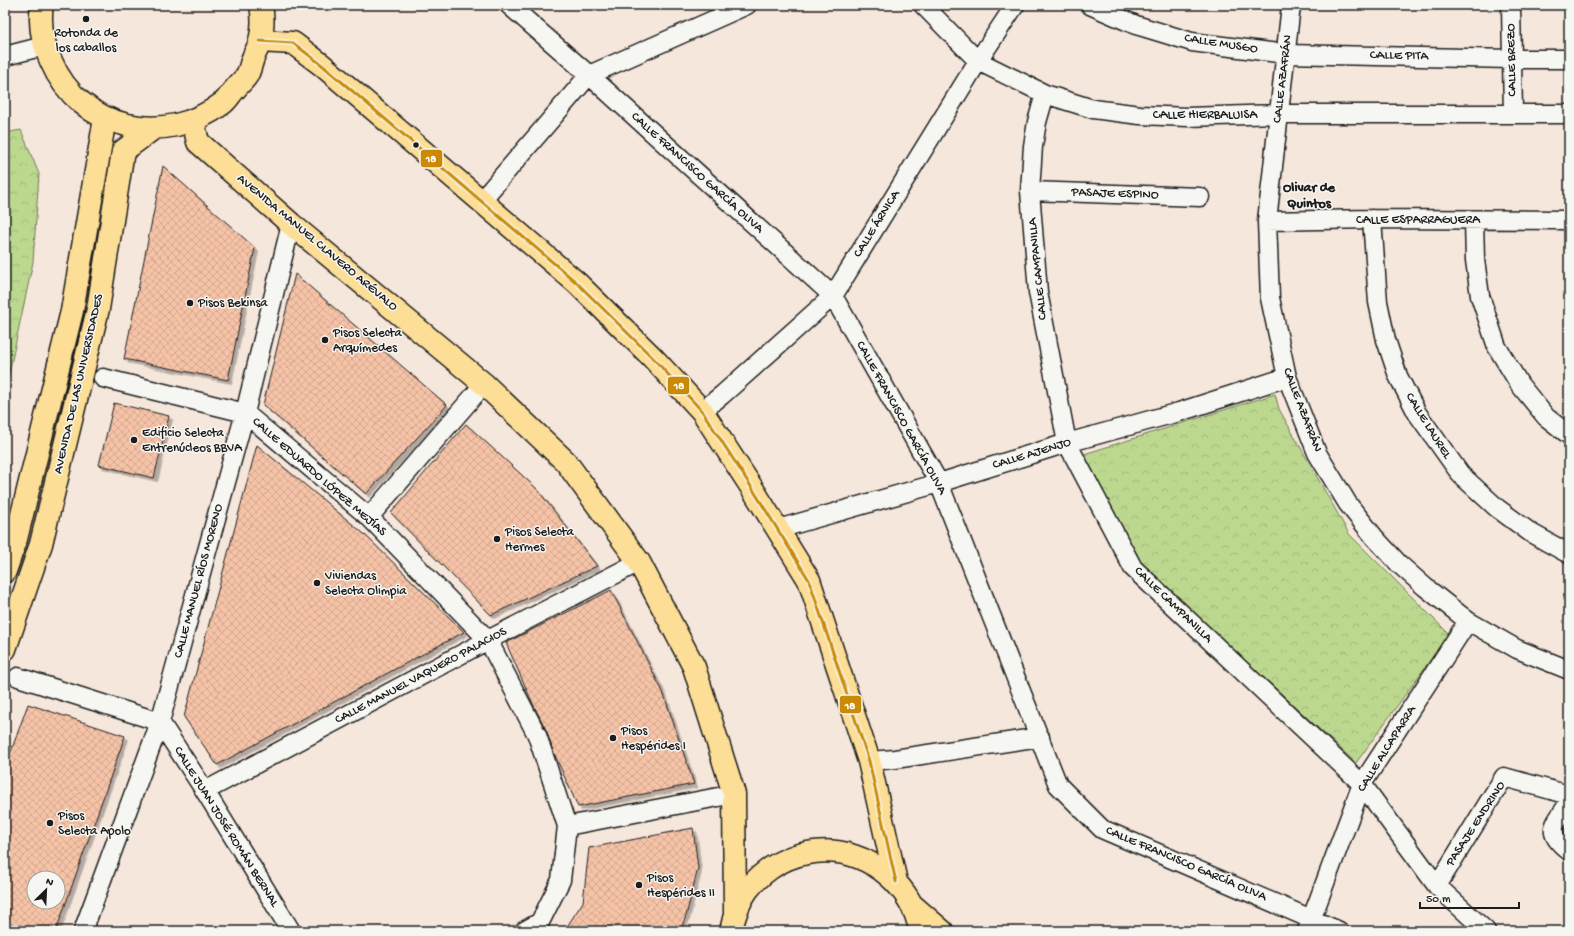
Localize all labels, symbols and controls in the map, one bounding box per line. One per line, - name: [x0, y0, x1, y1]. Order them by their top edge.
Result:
- marker: Rotonda de los caballos: [81, 14, 91, 24]
- street label: CALLE BREZO: [1504, 23, 1520, 97]
- place label: Rotonda de los caballos: [54, 26, 118, 56]
- street label: CALLE MUSGO: [1183, 31, 1259, 57]
- street label: CALLE AZAFRÁN: [1269, 34, 1296, 124]
- street label: CALLE PITA: [1370, 48, 1430, 64]
- street label: CALLE HIERBALUISA: [1153, 108, 1258, 123]
- street label: CALLE FRANCISCO GARCÍA OLIVA: [628, 109, 768, 237]
- unlabelled marker: [411, 140, 421, 150]
- line badge: 18: [420, 149, 443, 168]
- text: 18: [425, 154, 436, 166]
- street label: AVENIDA MANUEL CLAVERO ARÉVALO: [234, 171, 401, 315]
- district label: Olivar de Quintos: [1283, 180, 1336, 213]
- street label: PASAJE ESPINO: [1070, 185, 1159, 203]
- street label: CALLE ÁRNICA: [850, 186, 904, 260]
- street label: CALLE ESPARRAGUERA: [1356, 213, 1481, 228]
- street label: CALLE CAMPANILLA: [1025, 216, 1051, 321]
- street label: AVENIDA DE LAS UNIVERSIDADES: [51, 292, 107, 475]
- place label: Pisos Bekinsa: [197, 296, 268, 311]
- marker: Pisos Bekinsa: [185, 298, 195, 308]
- place label: Pisos Selecta Arquímedes: [332, 326, 402, 356]
- marker: Pisos Selecta Arquímedes: [320, 335, 330, 345]
- street label: CALLE FRANCISCO GARCÍA OLIVA: [852, 338, 951, 499]
- street label: CALLE AZAFRÁN: [1279, 366, 1326, 454]
- line badge: 18: [667, 376, 690, 395]
- text: 18: [673, 381, 684, 393]
- street label: CALLE LAUREL: [1402, 390, 1455, 463]
- street label: CALLE EDUARDO LÓPEZ MEJÍAS: [249, 414, 391, 540]
- place label: Edificio Selecta Entrenúcleos BBVA: [142, 426, 243, 456]
- marker: Edificio Selecta Entrenúcleos BBVA: [129, 435, 139, 445]
- street label: CALLE AJENJO: [991, 435, 1073, 473]
- street label: CALLE MANUEL RÍOS MORENO: [170, 502, 227, 660]
- place label: Pisos Selecta Hermes: [504, 525, 574, 555]
- marker: Pisos Selecta Hermes: [492, 534, 502, 544]
- street label: CALLE CAMPANILLA: [1131, 564, 1216, 647]
- place label: Viviendas Selecta Olimpia: [324, 569, 407, 599]
- marker: Viviendas Selecta Olimpia: [312, 578, 322, 588]
- street label: CALLE MANUEL VAQUERO PALACIOS: [333, 624, 510, 728]
- line badge: 18: [839, 695, 862, 714]
- text: 18: [844, 701, 855, 713]
- street label: CALLE ALCAPARRA: [1354, 702, 1420, 795]
- place label: Pisos Hespérides I: [620, 724, 686, 754]
- marker: Pisos Hespérides I: [608, 733, 618, 743]
- street label: CALLE JUAN JOSÉ ROMÁN BERNAL: [170, 743, 283, 911]
- street label: PASAJE ENDRINO: [1442, 779, 1509, 870]
- place label: Pisos Selecta Apolo: [57, 809, 131, 839]
- marker: Pisos Selecta Apolo: [45, 818, 55, 828]
- street label: CALLE FRANCISCO GARCÍA OLIVA: [1103, 822, 1270, 905]
- north arrow: [26, 870, 66, 910]
- place label: Pisos Hespérides II: [646, 871, 715, 901]
- text: N: [44, 876, 55, 890]
- marker: Pisos Hespérides II: [634, 880, 644, 890]
- scale bar: [1420, 884, 1519, 910]
- text: 50 m: [1426, 893, 1451, 907]

